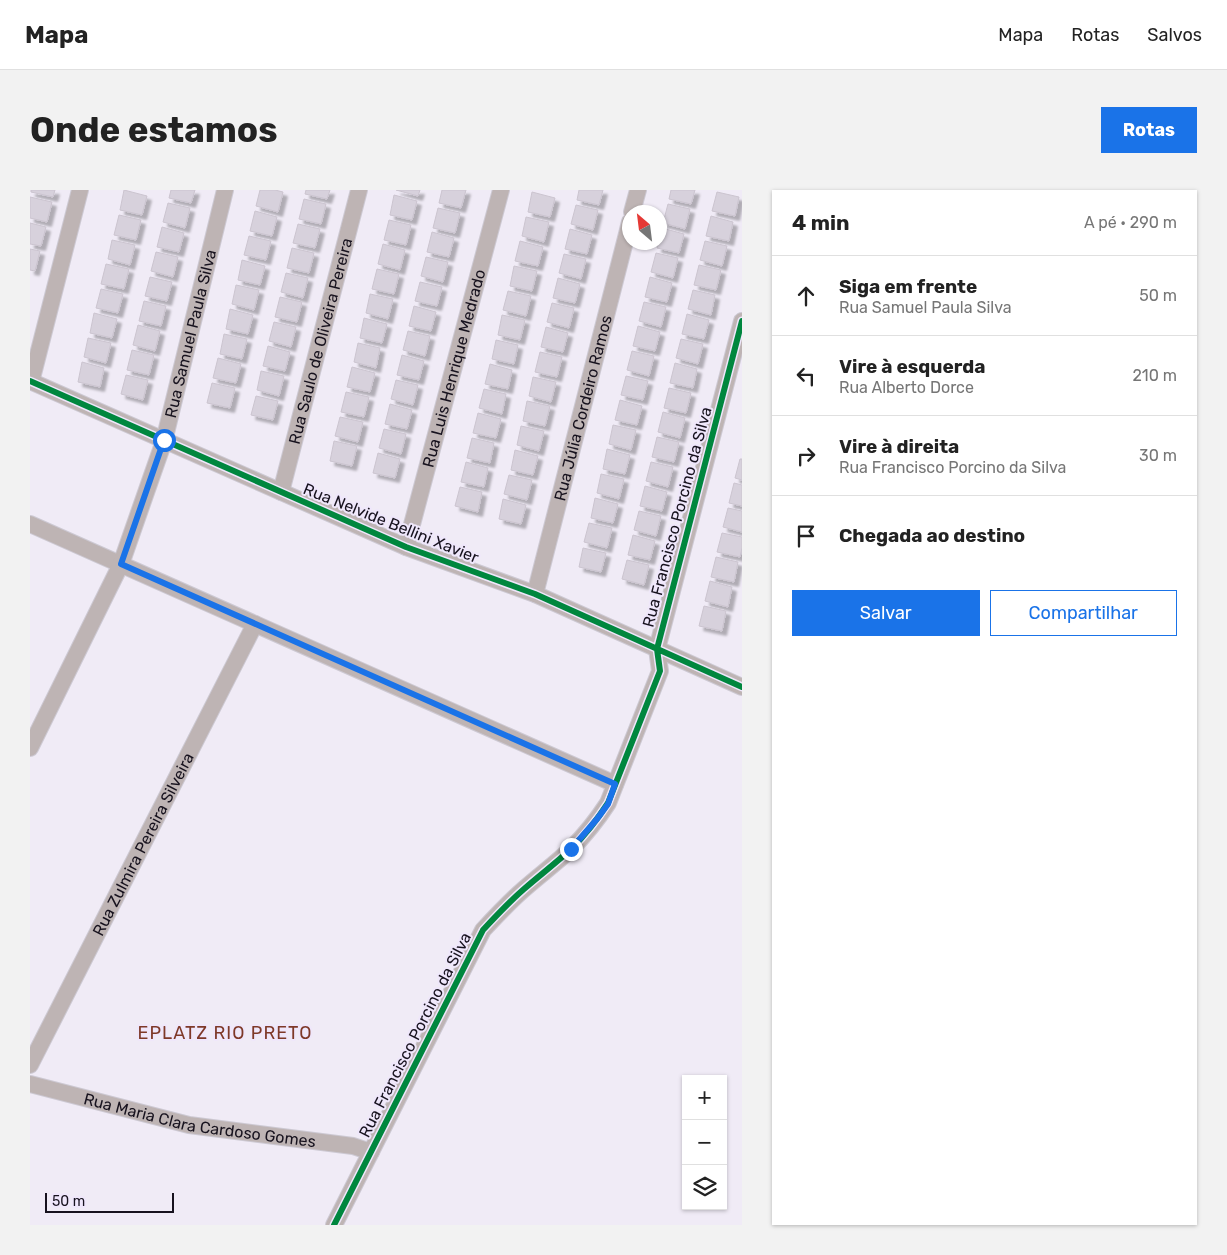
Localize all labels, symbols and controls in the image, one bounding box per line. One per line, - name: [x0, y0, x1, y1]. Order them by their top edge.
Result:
- text: Mapa: [25, 21, 88, 49]
- text: Mapa: [998, 24, 1043, 46]
- text: Rotas: [1071, 24, 1119, 46]
- text: Salvos: [1147, 24, 1202, 46]
- button: Rotas: [1101, 107, 1197, 153]
- text: Onde estamos: [30, 109, 278, 151]
- north arrow: [622, 205, 667, 250]
- text: 4 min: [792, 210, 850, 235]
- text: A pé · 290 m: [1084, 213, 1177, 232]
- street label: Rua Saulo de Oliveira Pereira: [284, 236, 356, 446]
- street label: Rua Samuel Paula Silva: [160, 248, 220, 420]
- street label: Rua Luis Henrique Medrado: [418, 267, 489, 469]
- text: Siga em frente: [839, 275, 977, 298]
- icon: ahead: [792, 282, 820, 310]
- text: 50 m: [1139, 286, 1177, 305]
- text: Rua Samuel Paula Silva: [839, 298, 1012, 317]
- street label: Rua Júlia Cordeiro Ramos: [550, 313, 615, 503]
- text: Vire à esquerda: [839, 355, 986, 378]
- icon: left: [792, 362, 820, 390]
- text: 210 m: [1132, 366, 1177, 385]
- text: Rua Alberto Dorce: [839, 378, 974, 397]
- street label: Rua Francisco Porcino da Silva: [638, 405, 716, 629]
- route start: [153, 429, 176, 452]
- text: Vire à direita: [839, 435, 959, 458]
- icon: right: [792, 442, 820, 470]
- text: 30 m: [1139, 446, 1177, 465]
- text: Rua Francisco Porcino da Silva: [839, 458, 1066, 477]
- street label: Rua Nelvide Bellini Xavier: [301, 479, 481, 567]
- icon: arrive: [792, 522, 820, 550]
- text: Chegada ao destino: [839, 524, 1025, 547]
- button: Salvar: [792, 590, 980, 636]
- button: Compartilhar: [990, 590, 1177, 636]
- street label: Rua Zulmira Pereira Silveira: [88, 749, 197, 939]
- route end: [560, 838, 583, 861]
- street label: Rua Francisco Porcino da Silva: [355, 929, 475, 1141]
- district label: EPLATZ RIO PRETO: [138, 1022, 312, 1044]
- map controls: [682, 1075, 727, 1210]
- button: +: [682, 1075, 727, 1120]
- street label: Rua Maria Clara Cardoso Gomes: [82, 1089, 317, 1151]
- button: −: [682, 1120, 727, 1165]
- button: layers: [682, 1165, 727, 1210]
- scale bar: [45, 1190, 174, 1213]
- text: 50 m: [52, 1193, 85, 1210]

